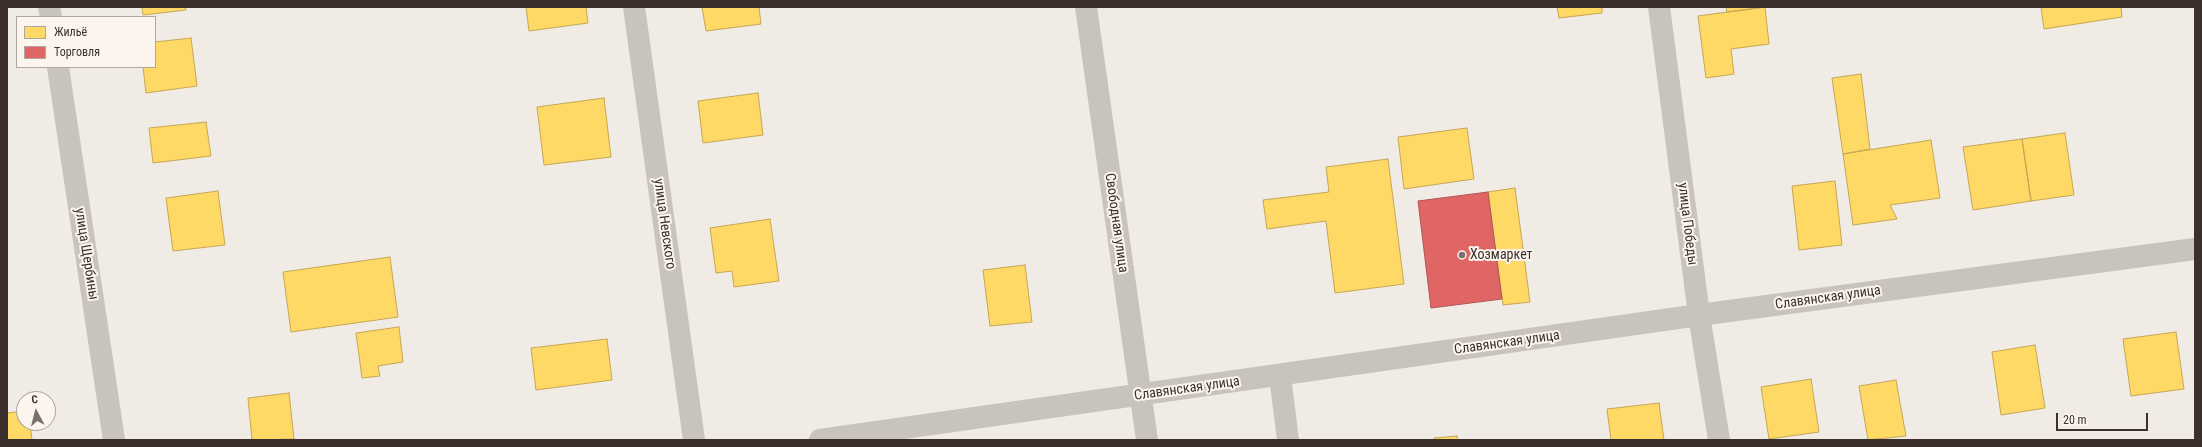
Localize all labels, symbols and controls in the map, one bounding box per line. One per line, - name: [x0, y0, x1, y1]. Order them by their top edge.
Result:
- legend: [16, 16, 156, 68]
- text: Жильё: [54, 25, 87, 39]
- text: Торговля: [54, 45, 100, 59]
- street label: Свободная улица: [1101, 172, 1131, 274]
- street label: улица Невского: [649, 178, 679, 270]
- street label: улица Победы: [1674, 182, 1700, 266]
- street label: улица Щербины: [70, 207, 102, 301]
- place label: Хозмаркет: [1470, 247, 1533, 263]
- marker: Хозмаркет: [1457, 250, 1467, 260]
- street label: Славянская улица: [1774, 282, 1882, 314]
- street label: Славянская улица: [1453, 327, 1561, 359]
- street label: Славянская улица: [1133, 373, 1241, 405]
- north arrow: [16, 391, 56, 431]
- text: С: [31, 393, 39, 406]
- scale bar: [2058, 405, 2150, 431]
- text: 20 m: [2063, 413, 2087, 427]

